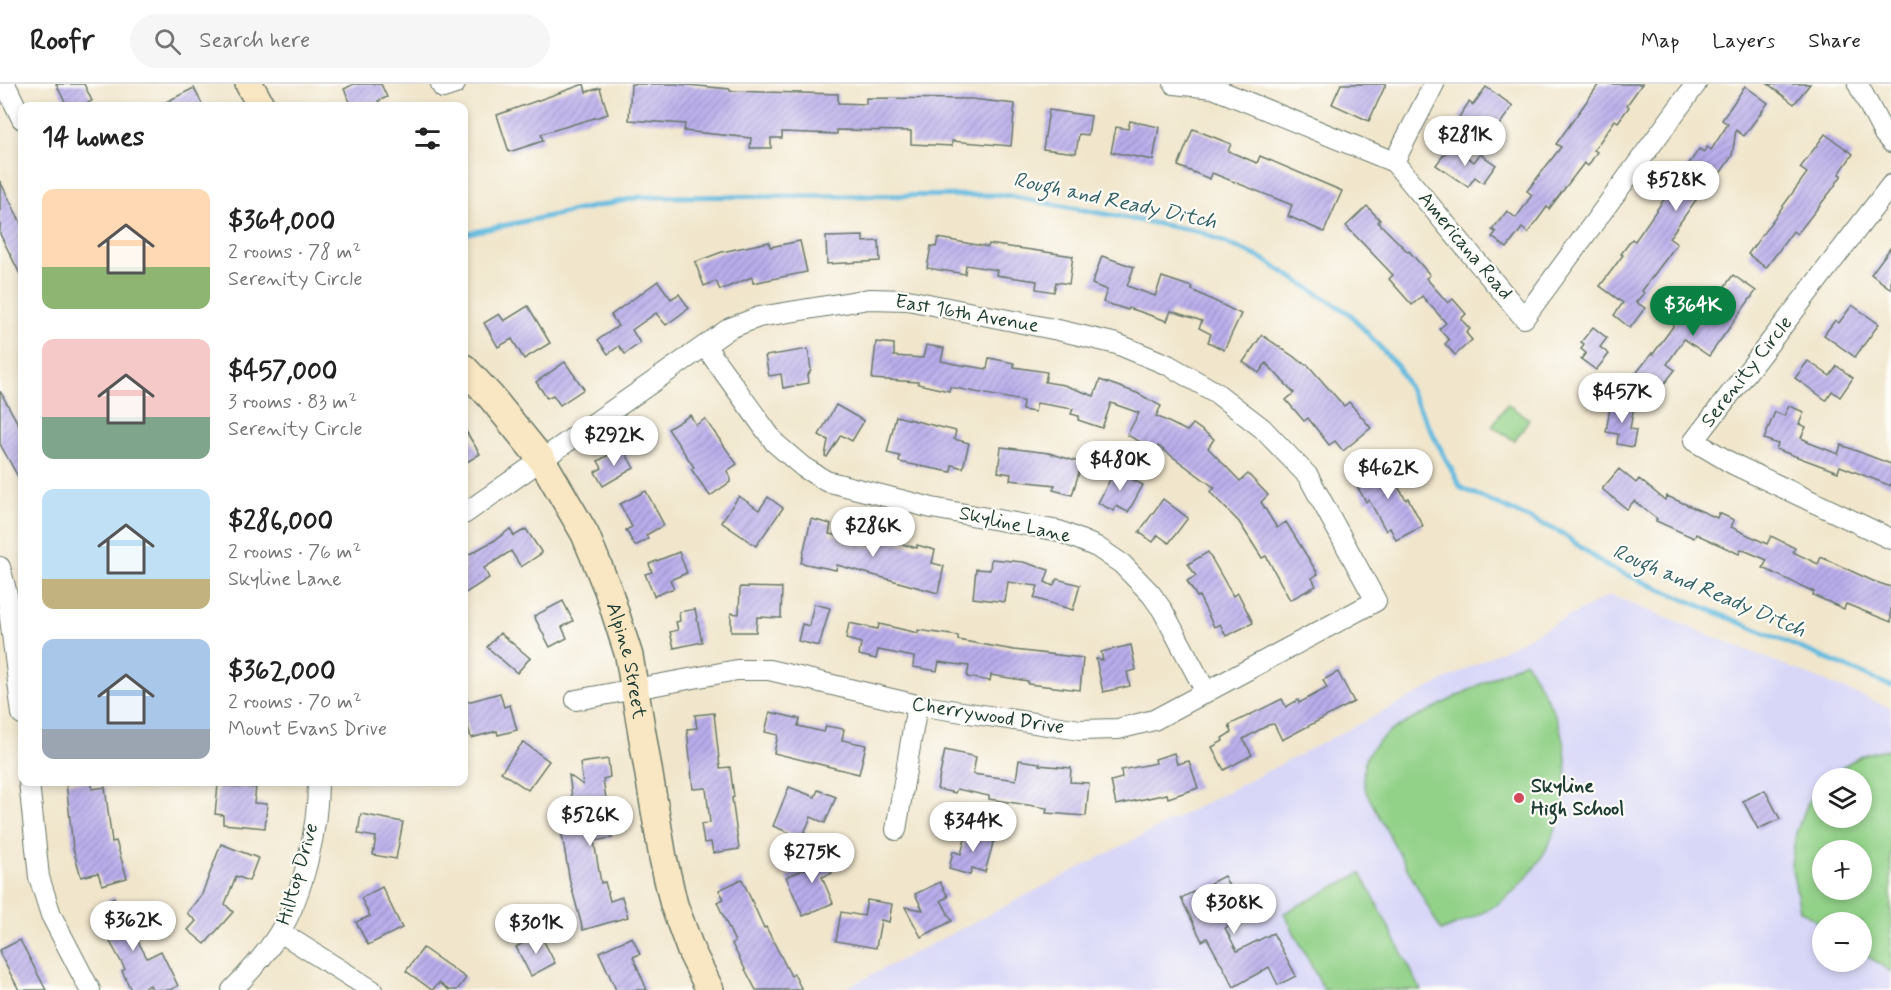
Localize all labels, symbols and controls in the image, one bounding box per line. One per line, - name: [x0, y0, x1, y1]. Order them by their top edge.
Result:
- search box: [130, 14, 550, 68]
- text: Roofr: [30, 23, 94, 60]
- icon: search: [151, 25, 184, 58]
- text: Search here: [199, 27, 310, 55]
- text: Map: [1641, 27, 1679, 55]
- text: Layers: [1712, 27, 1775, 55]
- text: Share: [1808, 27, 1861, 55]
- pin: $281K: [1423, 116, 1507, 167]
- text: 14 homes: [42, 121, 144, 155]
- icon: filters: [411, 122, 444, 155]
- text: $281K: [1438, 122, 1492, 149]
- pin: $528K: [1634, 161, 1718, 212]
- water label: Rough and Ready Ditch: [1011, 166, 1219, 238]
- text: $528K: [1646, 167, 1706, 194]
- street label: Americana Road: [1412, 186, 1518, 306]
- text: $364,000: [228, 205, 335, 239]
- icon: home: [90, 213, 162, 285]
- text: 2 rooms · 78 m²: [228, 239, 361, 266]
- text: Serenity Circle: [228, 266, 363, 293]
- pin: $364K: [1651, 286, 1735, 337]
- street label: East 16th Avenue: [893, 288, 1041, 340]
- text: $364K: [1664, 292, 1722, 319]
- street label: Serenity Circle: [1695, 311, 1799, 433]
- text: $457,000: [228, 355, 337, 389]
- icon: home: [90, 363, 162, 435]
- pin: $457K: [1580, 373, 1664, 424]
- text: $457K: [1592, 379, 1652, 406]
- text: 3 rooms · 83 m²: [228, 389, 357, 416]
- text: Serenity Circle: [228, 416, 363, 443]
- pin: $292K: [572, 416, 656, 467]
- text: $292K: [584, 422, 644, 449]
- pin: $480K: [1078, 441, 1162, 492]
- text: $480K: [1090, 447, 1150, 474]
- pin: $462K: [1346, 449, 1430, 500]
- text: $462K: [1358, 455, 1418, 482]
- street label: Skyline Lane: [957, 500, 1073, 550]
- text: $286,000: [228, 505, 333, 539]
- pin: $286K: [831, 507, 915, 558]
- icon: home: [90, 513, 162, 585]
- text: $286K: [845, 513, 901, 540]
- water label: Rough and Ready Ditch: [1608, 538, 1810, 646]
- text: 2 rooms · 76 m²: [228, 539, 361, 566]
- text: Skyline Lane: [228, 566, 342, 593]
- street label: Alpine Street: [599, 599, 653, 721]
- text: $362,000: [228, 655, 336, 689]
- icon: home: [90, 663, 162, 735]
- text: 2 rooms · 70 m²: [228, 689, 362, 716]
- street label: Cherrywood Drive: [910, 691, 1066, 741]
- text: Mount Evans Drive: [228, 716, 387, 743]
- map controls: [1812, 768, 1872, 972]
- button: layers: [1812, 768, 1872, 828]
- place label: Skyline High School: [1531, 773, 1624, 825]
- marker: Skyline High School: [1512, 791, 1526, 805]
- pin: $526K: [548, 796, 632, 847]
- text: $526K: [561, 802, 619, 829]
- pin: $344K: [931, 802, 1015, 853]
- text: $344K: [944, 808, 1002, 835]
- street label: Hilltop Drive: [271, 820, 325, 928]
- pin: $275K: [770, 833, 854, 884]
- text: $275K: [784, 839, 840, 866]
- button: +: [1812, 840, 1872, 900]
- pin: $308K: [1192, 884, 1276, 935]
- text: $308K: [1205, 890, 1263, 917]
- pin: $362K: [91, 901, 175, 952]
- pin: $301K: [494, 904, 578, 955]
- text: $362K: [104, 907, 162, 934]
- text: $301K: [509, 910, 563, 937]
- button: −: [1812, 912, 1872, 972]

